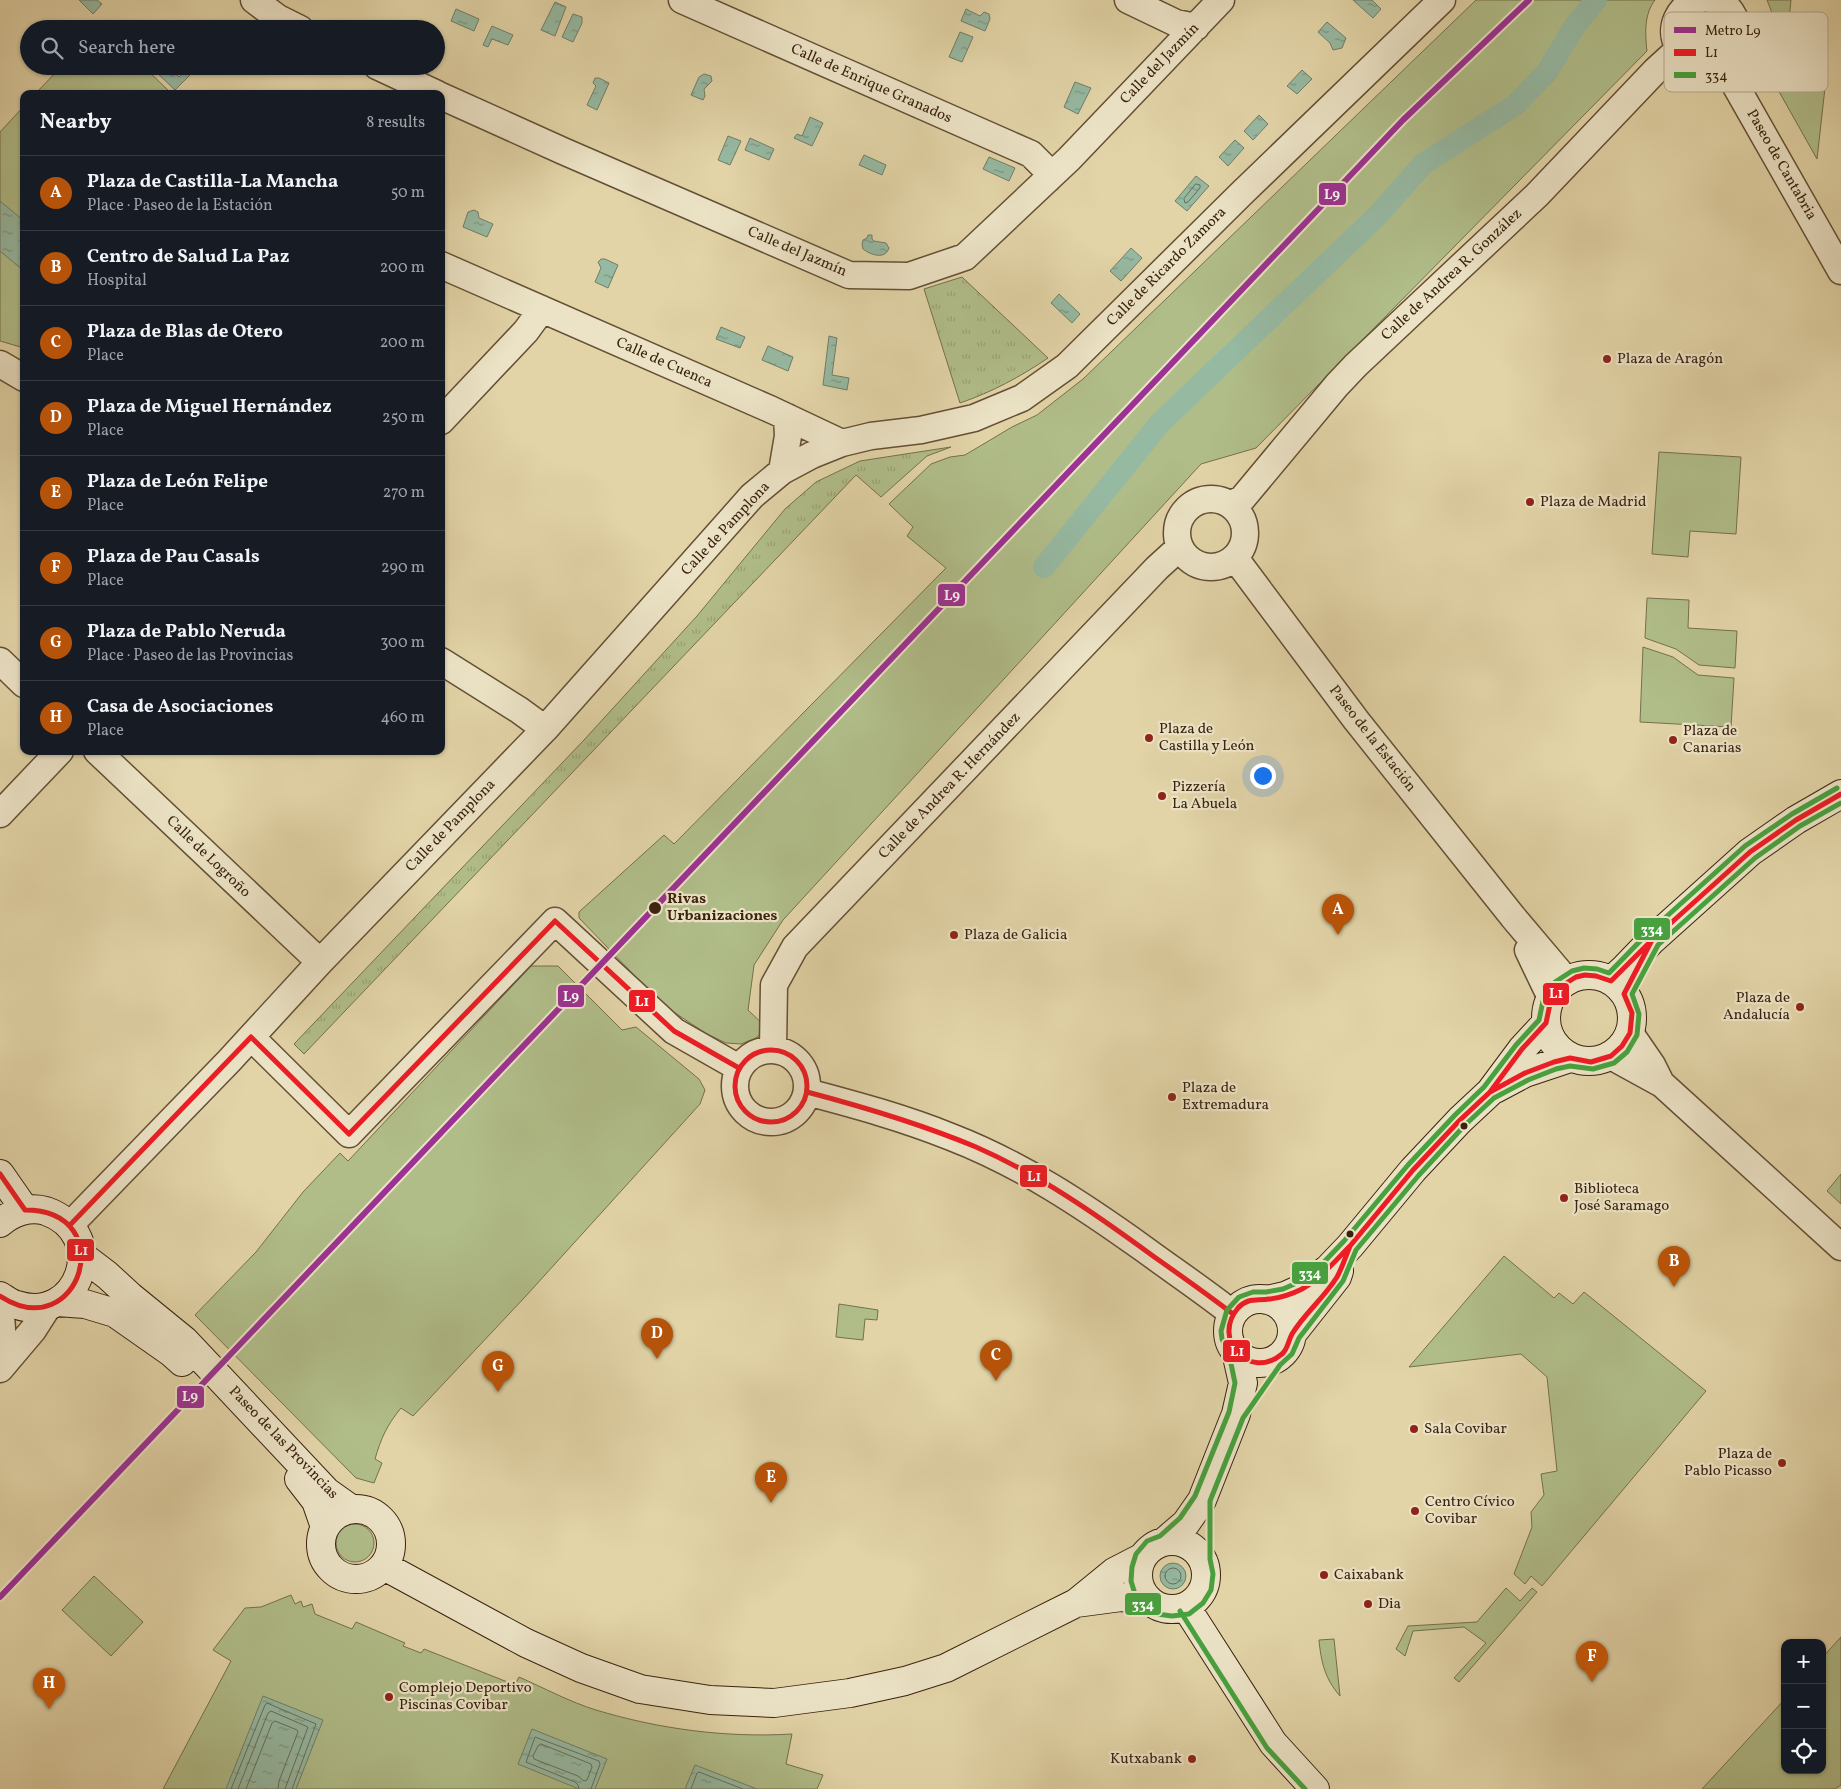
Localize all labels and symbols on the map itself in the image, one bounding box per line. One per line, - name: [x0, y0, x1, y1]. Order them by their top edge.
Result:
- legend: [1664, 12, 1828, 92]
- street label: Calle del Jazmín: [1116, 19, 1204, 109]
- text: Metro L9: [1705, 22, 1761, 41]
- street label: Calle de Enrique Granados: [787, 39, 955, 129]
- text: L1: [1705, 44, 1718, 63]
- text: 334: [1705, 67, 1728, 86]
- street label: Paseo de Cantabria: [1741, 106, 1821, 224]
- line badge: L9: [1318, 182, 1347, 206]
- text: L9: [1324, 186, 1340, 205]
- street label: Calle de Ricardo Zamora: [1102, 202, 1232, 332]
- street label: Calle de Andrea R. González: [1377, 204, 1527, 346]
- street label: Calle del Jazmín: [744, 222, 850, 282]
- street label: Calle de Cuenca: [612, 332, 716, 394]
- place label: Plaza de Aragón: [1617, 349, 1723, 370]
- marker: Plaza de Aragón: [1601, 353, 1613, 365]
- street label: Calle de Pamplona: [677, 477, 775, 581]
- place label: Plaza de Madrid: [1540, 492, 1646, 513]
- marker: Plaza de Madrid: [1524, 496, 1536, 508]
- line badge: L9: [937, 583, 966, 607]
- text: L9: [944, 587, 960, 606]
- street label: Paseo de la Estación: [1324, 681, 1420, 797]
- street label: Calle de Andrea R. Hernández: [874, 708, 1026, 864]
- place label: Plaza de Castilla y León: [1159, 719, 1255, 757]
- place label: Plaza de Canarias: [1683, 721, 1741, 759]
- marker: Plaza de Castilla y León: [1143, 732, 1155, 744]
- marker: Plaza de Canarias: [1667, 734, 1679, 746]
- your location: [1250, 763, 1276, 789]
- street label: Calle de Pamplona: [401, 775, 501, 877]
- place label: Pizzería La Abuela: [1172, 777, 1237, 815]
- marker: Pizzería La Abuela: [1156, 790, 1168, 802]
- street label: Calle de Logroño: [161, 811, 255, 903]
- place label: Rivas Urbanizaciones: [667, 889, 777, 927]
- pin: A: [1322, 894, 1354, 935]
- marker: Rivas Urbanizaciones: [647, 900, 663, 916]
- line badge: 334: [1633, 917, 1671, 941]
- text: 334: [1641, 921, 1664, 940]
- place label: Plaza de Galicia: [964, 925, 1067, 946]
- marker: Plaza de Galicia: [948, 929, 960, 941]
- line badge: L1: [1542, 982, 1570, 1006]
- line badge: L9: [557, 984, 585, 1008]
- text: L1: [1549, 985, 1563, 1004]
- text: L9: [563, 988, 579, 1007]
- place label: Plaza de Andalucía: [1723, 988, 1790, 1026]
- line badge: L1: [628, 989, 656, 1013]
- text: L1: [635, 993, 649, 1012]
- marker: Plaza de Andalucía: [1794, 1001, 1806, 1013]
- place label: Plaza de Extremadura: [1182, 1078, 1269, 1116]
- marker: Plaza de Extremadura: [1166, 1091, 1178, 1103]
- unlabelled marker: [1459, 1121, 1469, 1131]
- line badge: L1: [1019, 1164, 1048, 1188]
- text: L1: [1027, 1168, 1041, 1187]
- place label: Biblioteca José Saramago: [1574, 1179, 1669, 1217]
- marker: Biblioteca José Saramago: [1558, 1192, 1570, 1204]
- unlabelled marker: [1345, 1229, 1355, 1239]
- line badge: L1: [66, 1238, 95, 1262]
- text: L1: [74, 1242, 88, 1261]
- pin: B: [1658, 1246, 1690, 1287]
- line badge: 334: [1291, 1261, 1329, 1285]
- text: 334: [1299, 1265, 1322, 1284]
- pin: D: [641, 1318, 673, 1359]
- line badge: L1: [1222, 1339, 1251, 1363]
- pin: C: [980, 1340, 1012, 1381]
- text: L1: [1230, 1343, 1244, 1362]
- pin: G: [482, 1351, 514, 1392]
- street label: Paseo de las Provincias: [223, 1382, 343, 1504]
- line badge: L9: [176, 1385, 205, 1409]
- text: L9: [182, 1388, 198, 1407]
- place label: Sala Covibar: [1424, 1419, 1507, 1440]
- marker: Sala Covibar: [1408, 1423, 1420, 1435]
- place label: Plaza de Pablo Picasso: [1684, 1444, 1772, 1482]
- marker: Plaza de Pablo Picasso: [1776, 1457, 1788, 1469]
- pin: E: [755, 1462, 787, 1503]
- place label: Centro Cívico Covibar: [1425, 1492, 1515, 1530]
- marker: Centro Cívico Covibar: [1409, 1505, 1421, 1517]
- place label: Caixabank: [1334, 1565, 1404, 1586]
- marker: Caixabank: [1318, 1569, 1330, 1581]
- line badge: 334: [1124, 1592, 1162, 1616]
- place label: Dia: [1378, 1594, 1401, 1615]
- text: 334: [1132, 1596, 1155, 1615]
- marker: Dia: [1362, 1598, 1374, 1610]
- pin: F: [1576, 1641, 1608, 1682]
- pin: H: [33, 1668, 65, 1709]
- place label: Complejo Deportivo Piscinas Covibar: [399, 1678, 532, 1716]
- marker: Complejo Deportivo Piscinas Covibar: [383, 1691, 395, 1703]
- place label: Kutxabank: [1110, 1749, 1182, 1770]
- marker: Kutxabank: [1186, 1753, 1198, 1765]

